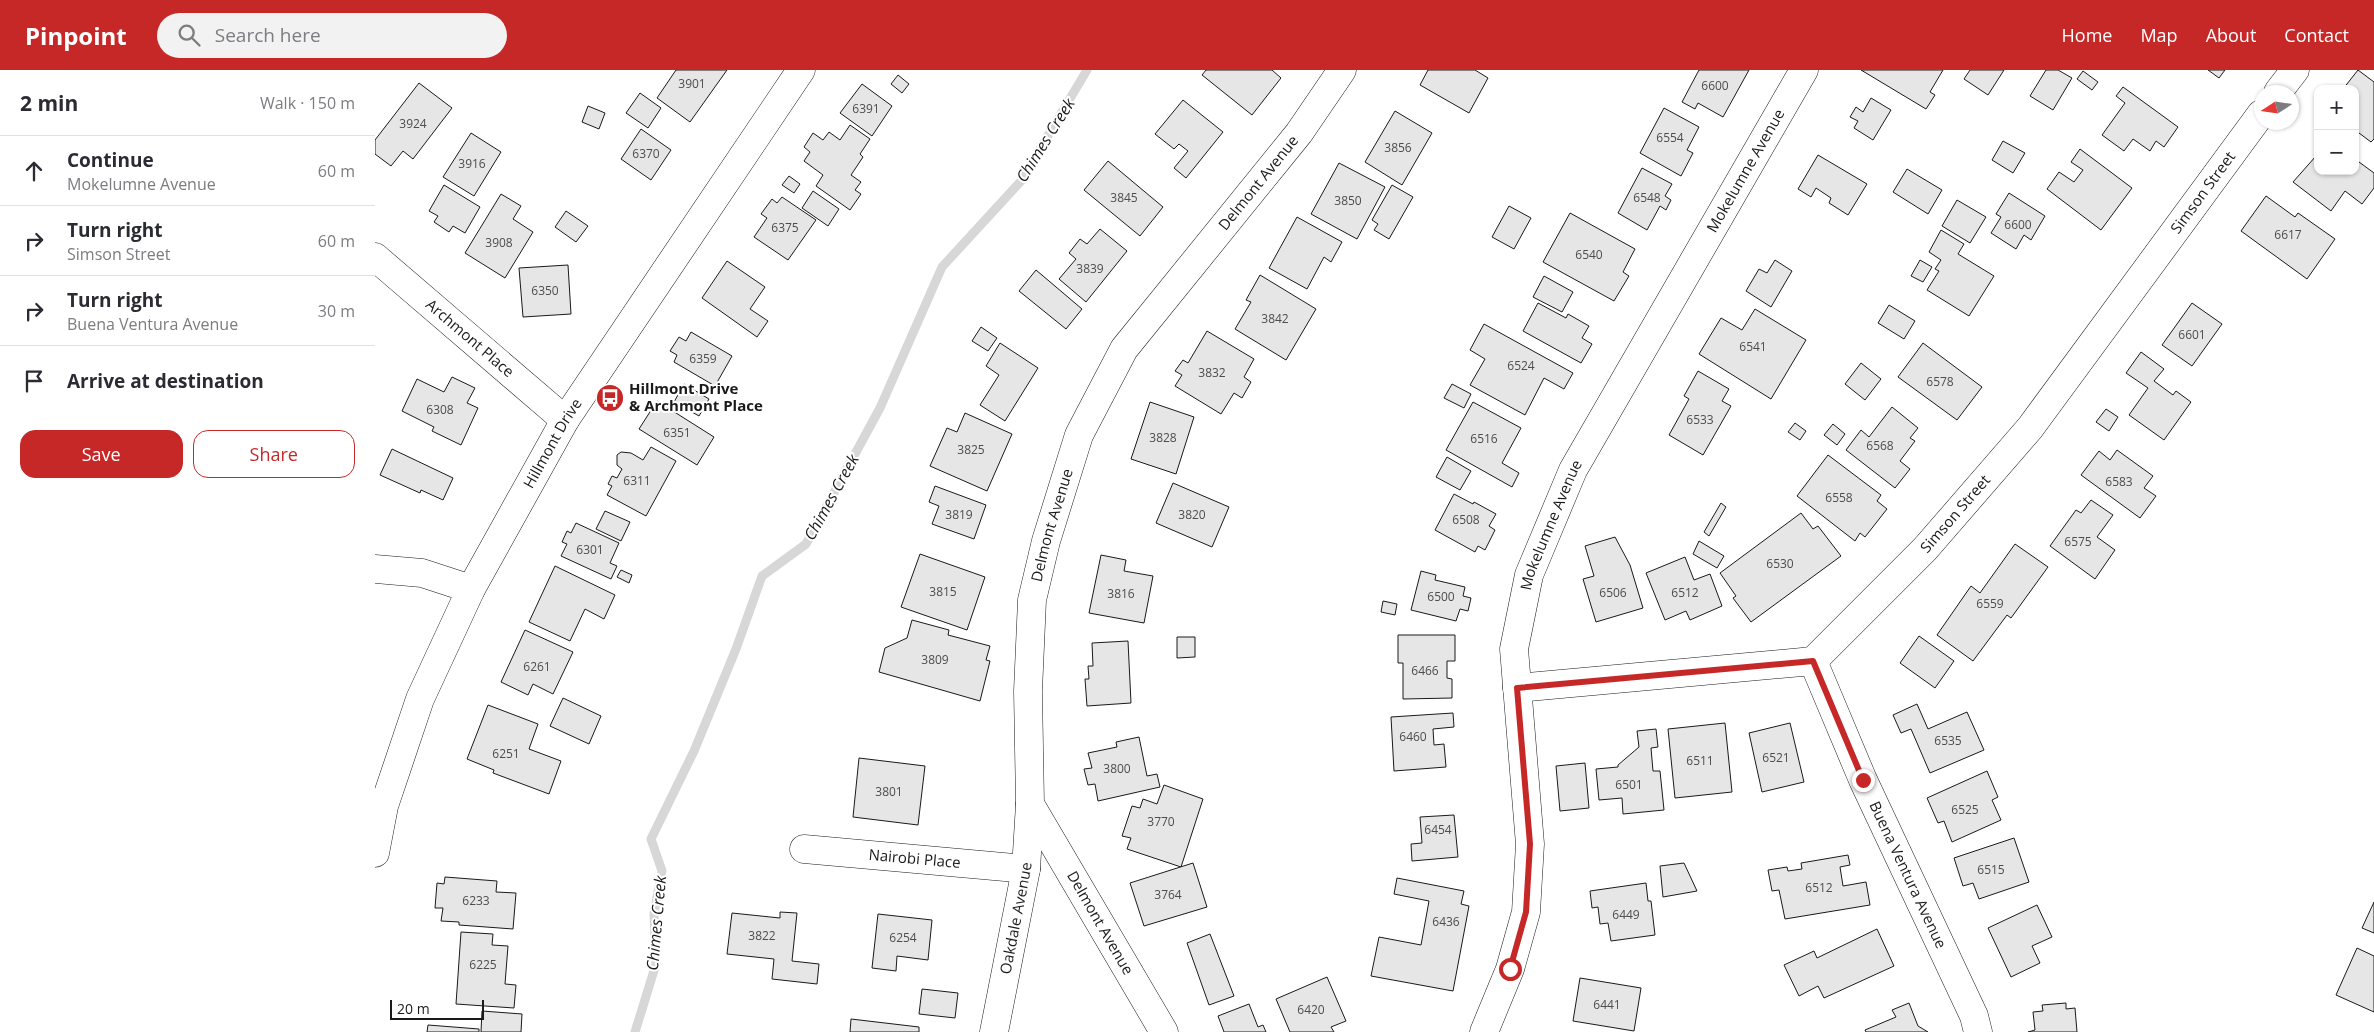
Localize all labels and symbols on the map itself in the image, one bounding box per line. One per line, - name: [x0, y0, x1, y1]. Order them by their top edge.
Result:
- house number: 3901: [678, 75, 706, 92]
- house number: 6600: [1701, 77, 1729, 94]
- north arrow: [2254, 85, 2299, 130]
- water label: Chimes Creek: [1010, 93, 1080, 186]
- house number: 6391: [852, 100, 880, 117]
- street label: Mokelumne Avenue: [1701, 105, 1788, 236]
- house number: 3924: [399, 115, 427, 132]
- house number: 6554: [1656, 129, 1684, 146]
- street label: Delmont Avenue: [1213, 131, 1302, 234]
- house number: 3856: [1384, 139, 1412, 156]
- house number: 6370: [632, 145, 660, 162]
- street label: Simson Street: [2165, 147, 2239, 237]
- house number: 3916: [458, 155, 486, 172]
- house number: 3845: [1110, 189, 1138, 206]
- house number: 6548: [1633, 189, 1661, 206]
- house number: 3850: [1334, 192, 1362, 209]
- house number: 6600: [2004, 216, 2032, 233]
- house number: 6375: [771, 219, 799, 236]
- house number: 6617: [2274, 226, 2302, 243]
- house number: 3908: [485, 234, 513, 251]
- house number: 6540: [1575, 246, 1603, 263]
- house number: 3839: [1076, 260, 1104, 277]
- house number: 6350: [531, 282, 559, 299]
- street label: Archmont Place: [422, 294, 519, 381]
- house number: 3842: [1261, 310, 1289, 327]
- house number: 6601: [2178, 326, 2206, 343]
- house number: 6541: [1739, 338, 1767, 355]
- house number: 6359: [689, 350, 717, 367]
- house number: 6524: [1507, 357, 1535, 374]
- house number: 3832: [1198, 364, 1226, 381]
- house number: 6578: [1926, 373, 1954, 390]
- place label: Hillmont Drive & Archmont Place: [629, 378, 763, 415]
- bus stop icon: Hillmont Drive & Archmont Place: [595, 383, 625, 413]
- street label: Hillmont Drive: [518, 394, 586, 491]
- house number: 6308: [426, 401, 454, 418]
- house number: 6533: [1686, 411, 1714, 428]
- house number: 6351: [663, 424, 691, 441]
- house number: 3828: [1149, 429, 1177, 446]
- house number: 6516: [1470, 430, 1498, 447]
- house number: 6568: [1866, 437, 1894, 454]
- house number: 3825: [957, 441, 985, 458]
- water label: Chimes Creek: [798, 449, 864, 544]
- street label: Mokelumne Avenue: [1515, 456, 1586, 592]
- street label: Delmont Avenue: [1026, 466, 1077, 584]
- street label: Simson Street: [1915, 470, 1994, 557]
- house number: 6311: [623, 472, 651, 489]
- house number: 6583: [2105, 473, 2133, 490]
- house number: 6558: [1825, 489, 1853, 506]
- house number: 3819: [945, 506, 973, 523]
- house number: 3820: [1178, 506, 1206, 523]
- house number: 6508: [1452, 511, 1480, 528]
- house number: 6575: [2064, 533, 2092, 550]
- house number: 6301: [576, 541, 604, 558]
- house number: 6530: [1766, 555, 1794, 572]
- house number: 3815: [929, 583, 957, 600]
- house number: 6506: [1599, 584, 1627, 601]
- house number: 6512: [1671, 584, 1699, 601]
- house number: 3816: [1107, 585, 1135, 602]
- house number: 6500: [1427, 588, 1455, 605]
- house number: 6559: [1976, 595, 2004, 612]
- house number: 3809: [921, 651, 949, 668]
- house number: 6261: [523, 658, 551, 675]
- house number: 6466: [1411, 662, 1439, 679]
- house number: 6460: [1399, 728, 1427, 745]
- house number: 6535: [1934, 732, 1962, 749]
- house number: 6251: [492, 745, 520, 762]
- house number: 6521: [1762, 749, 1790, 766]
- house number: 6511: [1686, 752, 1714, 769]
- house number: 3800: [1103, 760, 1131, 777]
- route end: [1852, 769, 1875, 792]
- house number: 6501: [1615, 776, 1643, 793]
- house number: 3801: [875, 783, 903, 800]
- street label: Buena Ventura Avenue: [1865, 798, 1952, 951]
- house number: 6525: [1951, 801, 1979, 818]
- house number: 3770: [1147, 813, 1175, 830]
- house number: 6454: [1424, 821, 1452, 838]
- street label: Nairobi Place: [868, 844, 962, 872]
- house number: 6515: [1977, 861, 2005, 878]
- street label: Oakdale Avenue: [995, 862, 1035, 976]
- street label: Delmont Avenue: [1063, 867, 1139, 978]
- water label: Chimes Creek: [641, 873, 671, 971]
- house number: 6512: [1805, 879, 1833, 896]
- house number: 3764: [1154, 886, 1182, 903]
- house number: 6233: [462, 892, 490, 909]
- house number: 6449: [1612, 906, 1640, 923]
- house number: 6436: [1432, 913, 1460, 930]
- house number: 3822: [748, 927, 776, 944]
- house number: 6254: [889, 929, 917, 946]
- house number: 6225: [469, 956, 497, 973]
- route start: [1499, 958, 1522, 981]
- house number: 6441: [1593, 996, 1621, 1013]
- scale bar: [390, 997, 484, 1020]
- house number: 6420: [1297, 1001, 1325, 1018]

